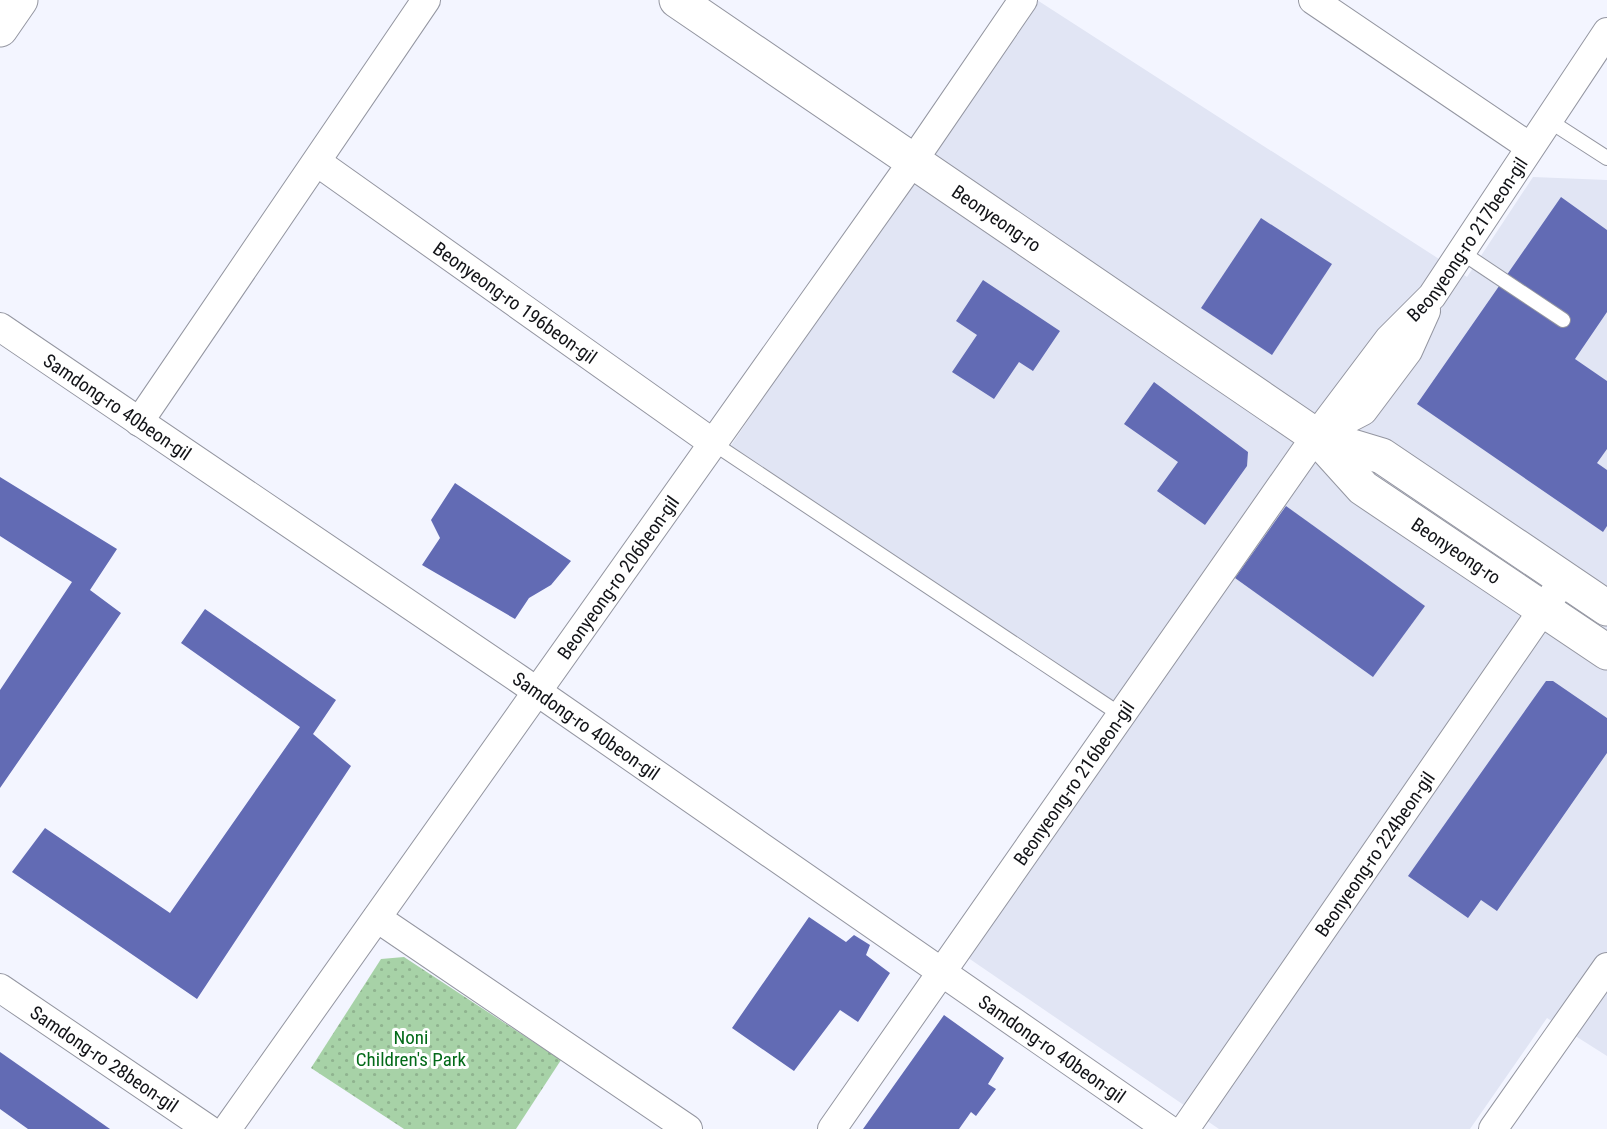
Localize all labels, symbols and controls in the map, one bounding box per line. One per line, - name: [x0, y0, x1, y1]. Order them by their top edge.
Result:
- street label: Beonyeong-ro 217beon-gil: [1402, 153, 1533, 326]
- street label: Beonyeong-ro: [947, 180, 1045, 257]
- street label: Beonyeong-ro 196beon-gil: [429, 237, 601, 369]
- street label: Samdong-ro 40beon-gil: [39, 349, 196, 465]
- street label: Beonyeong-ro 206beon-gil: [552, 491, 684, 664]
- street label: Beonyeong-ro: [1407, 513, 1505, 589]
- street label: Samdong-ro 40beon-gil: [508, 667, 664, 785]
- street label: Beonyeong-ro 216beon-gil: [1009, 697, 1139, 870]
- street label: Beonyeong-ro 224beon-gil: [1310, 767, 1440, 941]
- street label: Samdong-ro 40beon-gil: [974, 990, 1130, 1108]
- street label: Samdong-ro 28beon-gil: [26, 1001, 182, 1117]
- park label: Noni Children's Park: [356, 1026, 467, 1071]

